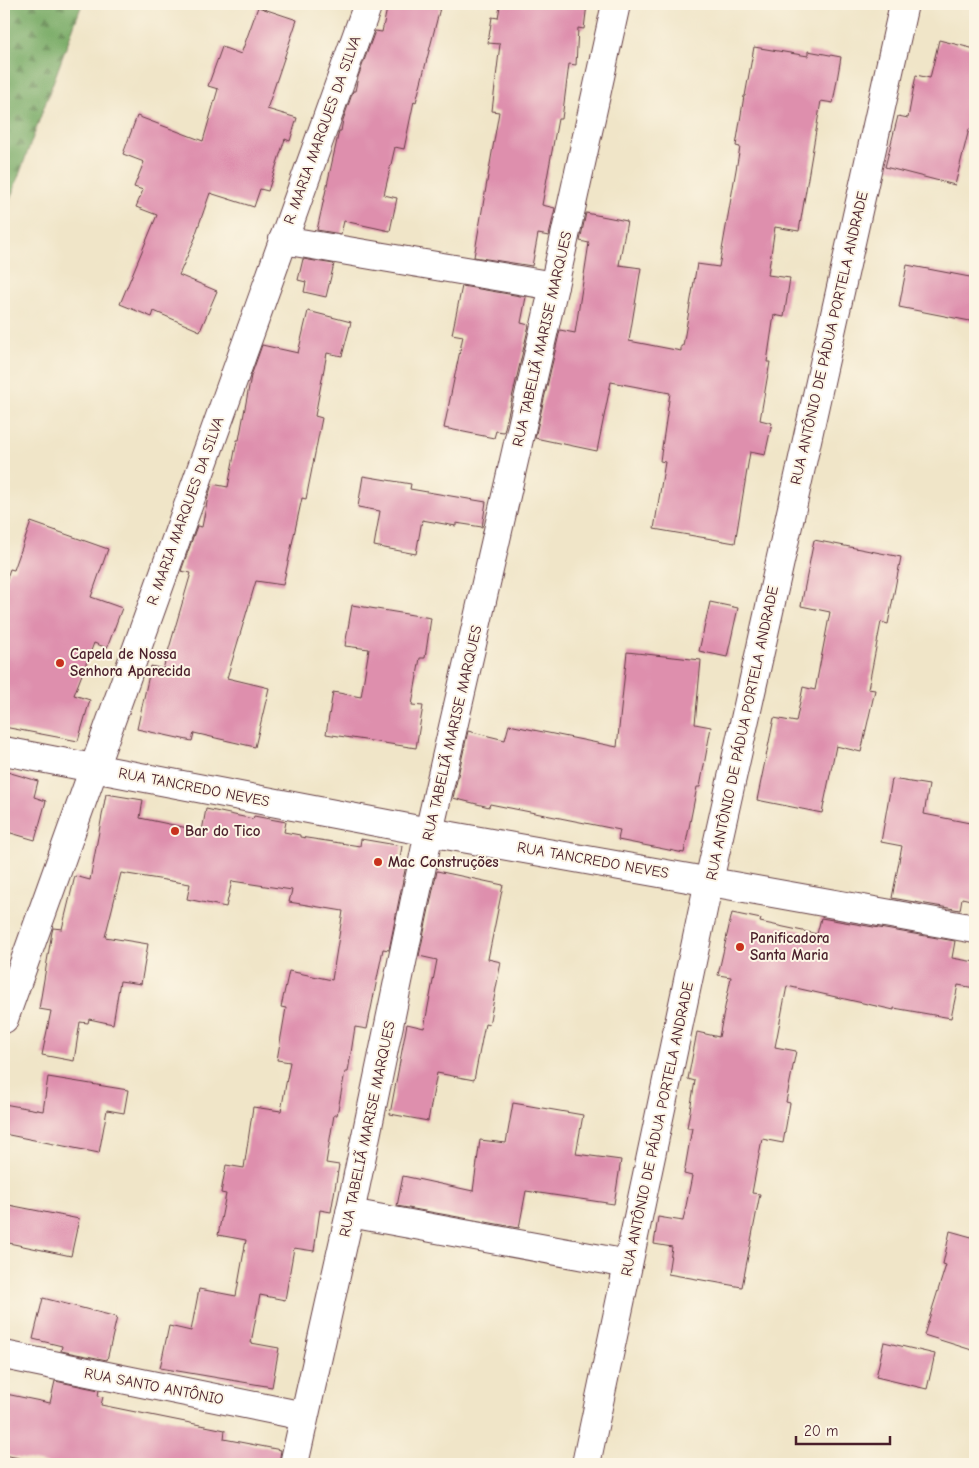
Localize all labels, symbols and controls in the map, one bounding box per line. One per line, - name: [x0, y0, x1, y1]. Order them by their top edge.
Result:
- street label: R. MARIA MARQUES DA SILVA: [279, 33, 365, 227]
- street label: RUA ANTÔNIO DE PÁDUA PORTELA ANDRADE: [785, 189, 872, 486]
- street label: RUA TABELIÃ MARISE MARQUES: [508, 230, 576, 448]
- street label: R. MARIA MARQUES DA SILVA: [142, 414, 228, 608]
- street label: RUA ANTÔNIO DE PÁDUA PORTELA ANDRADE: [701, 584, 782, 882]
- street label: RUA TABELIÃ MARISE MARQUES: [418, 624, 486, 842]
- place label: Capela de Nossa Senhora Aparecida: [70, 645, 191, 680]
- marker: Capela de Nossa Senhora Aparecida: [54, 657, 66, 669]
- street label: RUA TANCREDO NEVES: [117, 764, 271, 810]
- place label: Bar do Tico: [185, 822, 261, 840]
- marker: Bar do Tico: [169, 825, 181, 837]
- street label: RUA TANCREDO NEVES: [516, 838, 670, 882]
- place label: Mac Construções: [388, 853, 499, 871]
- marker: Mac Construções: [372, 856, 384, 868]
- place label: Panificadora Santa Maria: [750, 929, 830, 964]
- marker: Panificadora Santa Maria: [734, 941, 746, 953]
- street label: RUA ANTÔNIO DE PÁDUA PORTELA ANDRADE: [616, 980, 697, 1278]
- street label: RUA TABELIÃ MARISE MARQUES: [335, 1019, 399, 1239]
- street label: RUA SANTO ANTÔNIO: [83, 1363, 225, 1408]
- scale bar: [796, 1413, 890, 1445]
- text: 20 m: [804, 1422, 838, 1440]

